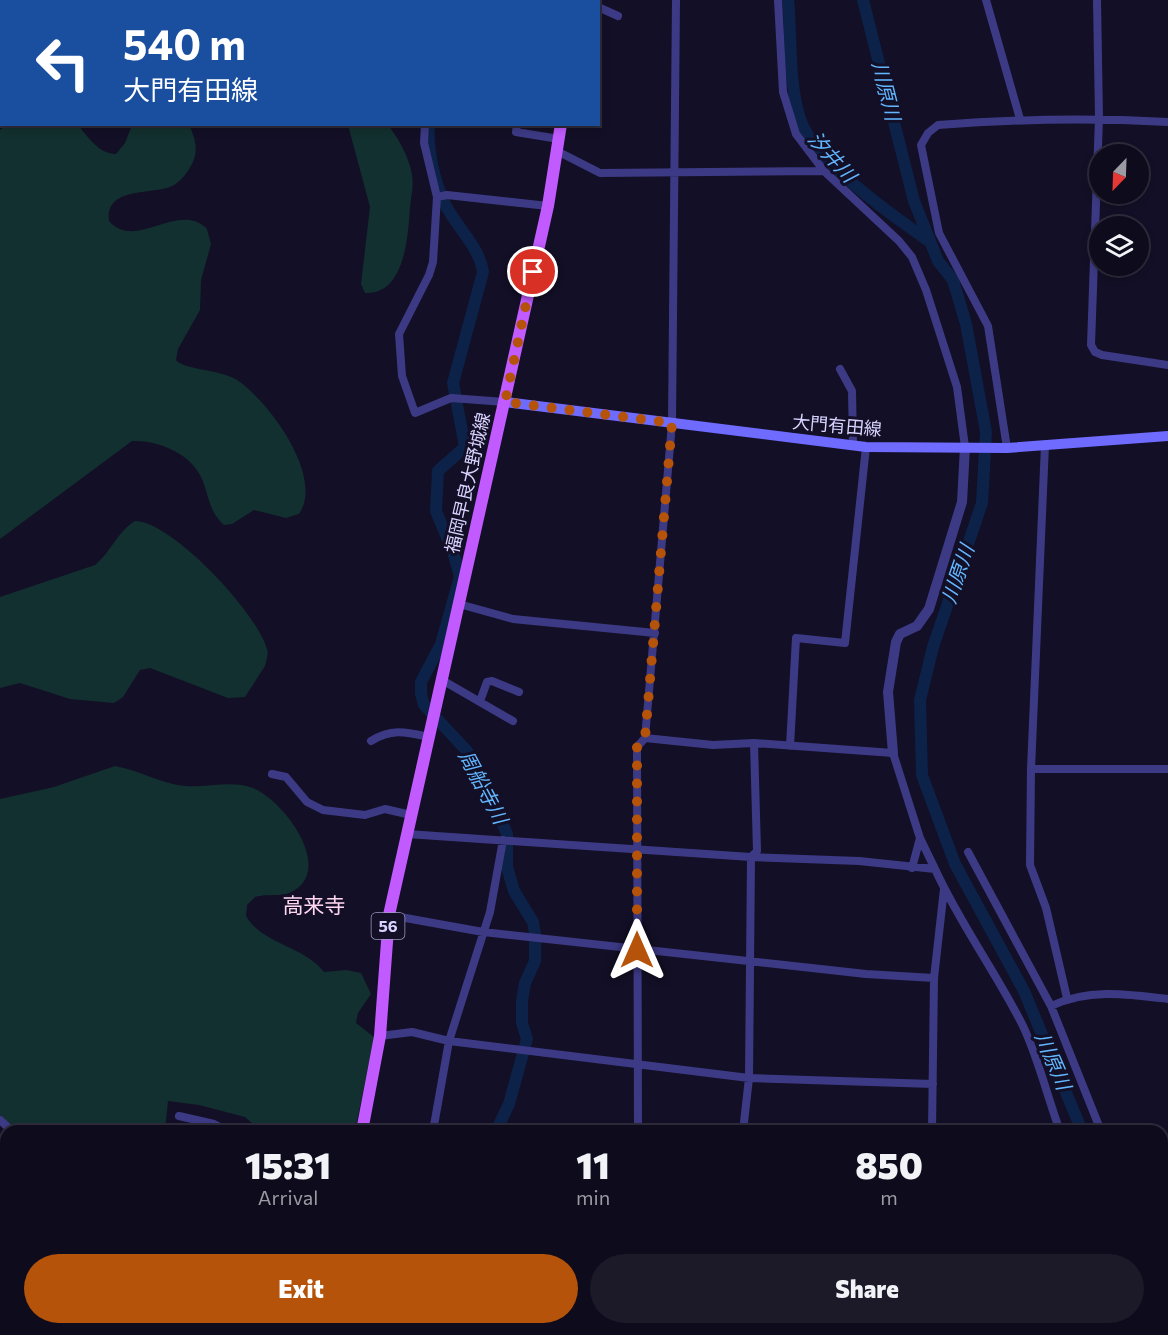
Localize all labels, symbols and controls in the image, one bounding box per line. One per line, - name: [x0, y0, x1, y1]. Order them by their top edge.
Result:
- text: 540 m: [123, 17, 246, 69]
- icon: left: [24, 24, 102, 102]
- water label: 川原川: [868, 59, 906, 125]
- text: 大門有田線: [123, 73, 258, 106]
- water label: 汐井川: [804, 126, 863, 188]
- north arrow: [1089, 144, 1149, 204]
- map controls: [1089, 144, 1149, 276]
- button: layers: [1089, 216, 1149, 276]
- pin: [507, 246, 558, 297]
- icon: arrive: [516, 255, 549, 288]
- street label: 福岡早良大野城線: [440, 410, 494, 555]
- street label: 大門有田線: [791, 410, 883, 440]
- water label: 川原川: [936, 540, 979, 606]
- water label: 周船寺川: [455, 746, 514, 829]
- district label: 高来寺: [283, 892, 346, 917]
- road number: 56: [372, 913, 404, 939]
- position arrow: [605, 918, 669, 982]
- water label: 川原川: [1031, 1028, 1077, 1095]
- text: 15:31: [245, 1142, 331, 1186]
- text: 11: [576, 1142, 610, 1186]
- text: 850: [855, 1142, 923, 1186]
- text: Arrival: [258, 1185, 318, 1209]
- text: min: [576, 1185, 610, 1209]
- text: m: [880, 1185, 898, 1209]
- button: Exit: [24, 1254, 578, 1323]
- button: Share: [590, 1254, 1144, 1323]

